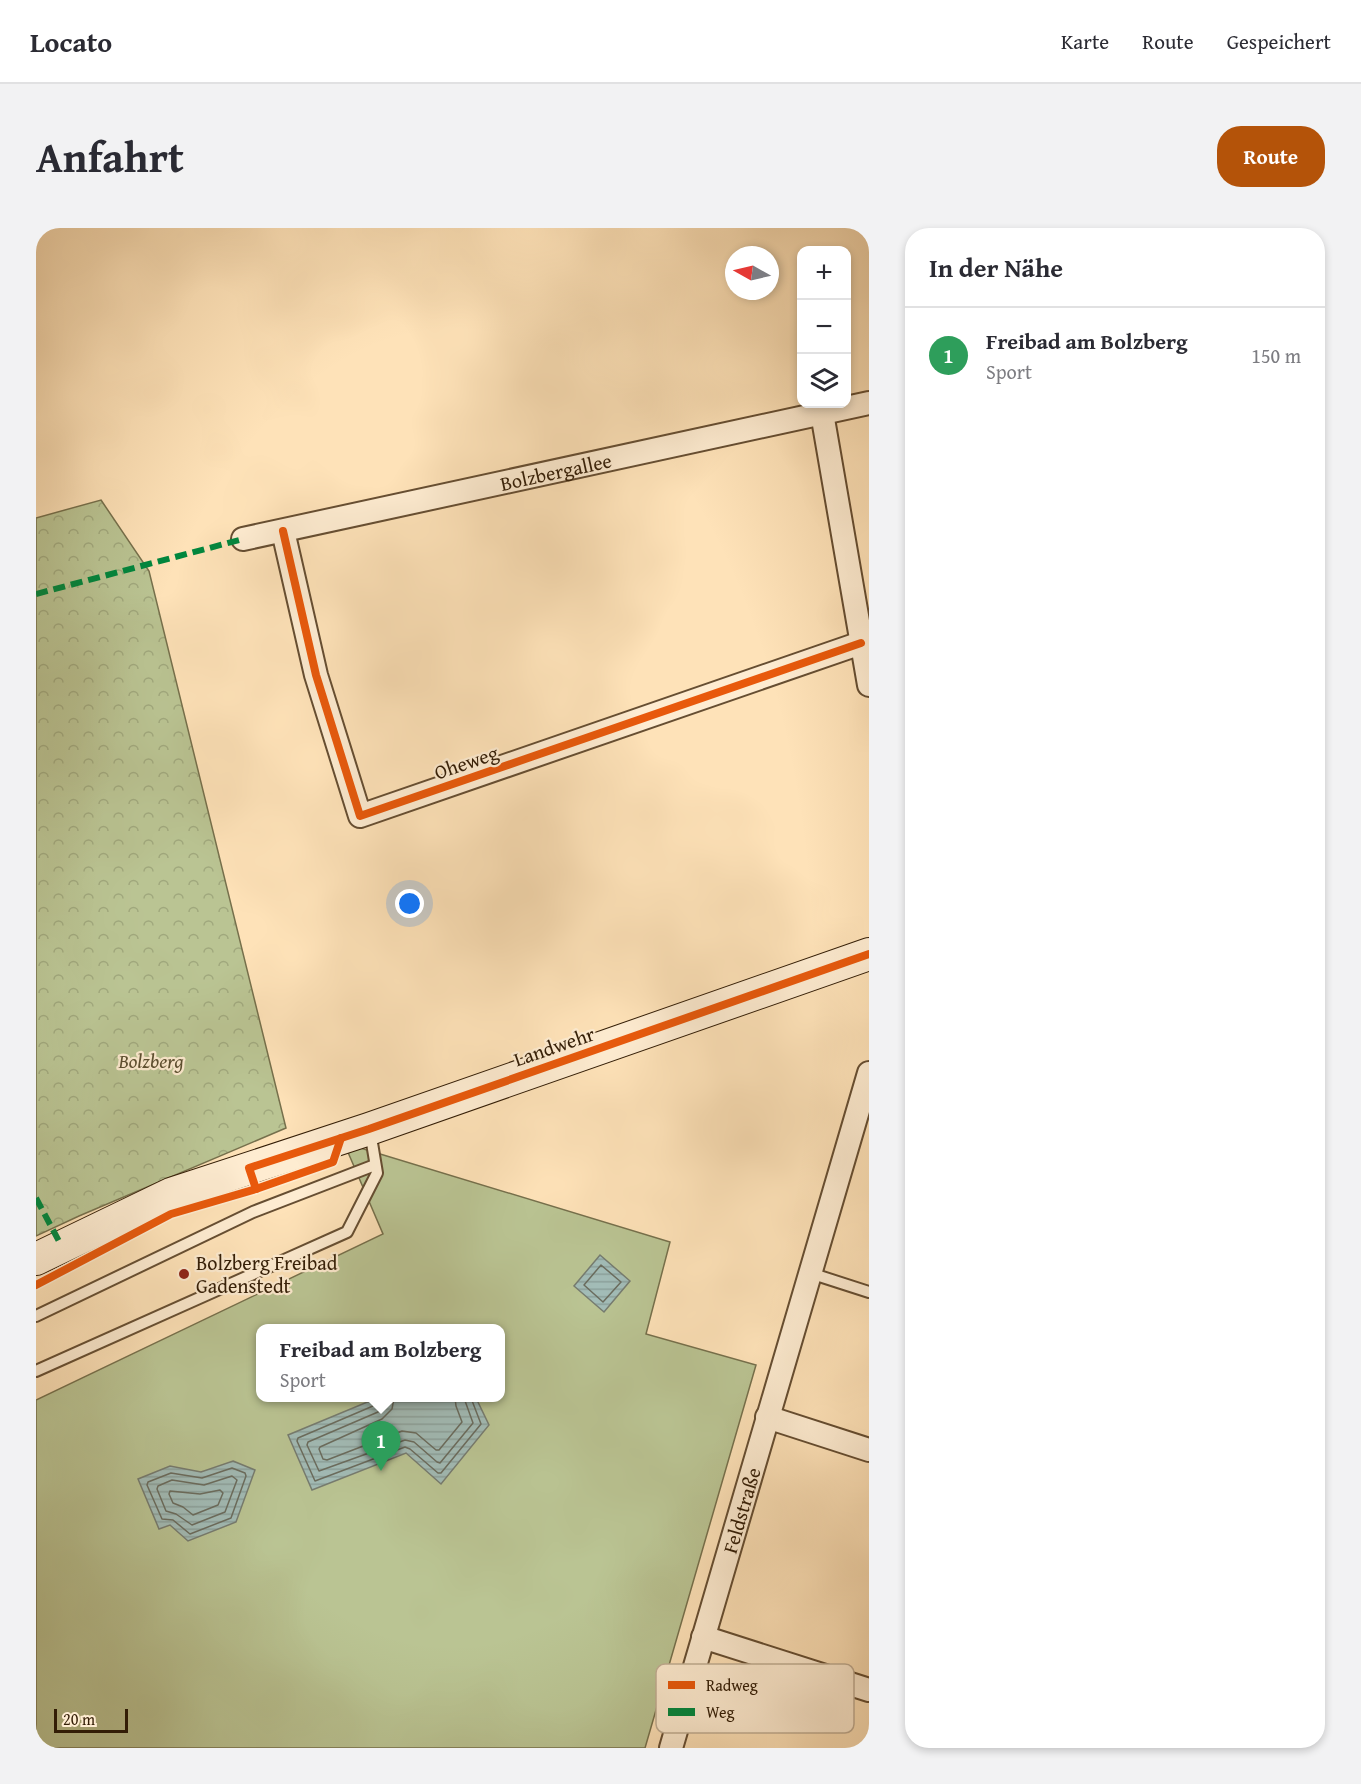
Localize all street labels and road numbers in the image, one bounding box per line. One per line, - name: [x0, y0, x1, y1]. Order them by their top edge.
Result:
- street label: Bolzbergallee: [497, 445, 614, 497]
- street label: Oheweg: [430, 738, 502, 786]
- street label: Landwehr: [510, 1019, 598, 1073]
- street label: Feldstraße: [714, 1464, 767, 1556]

